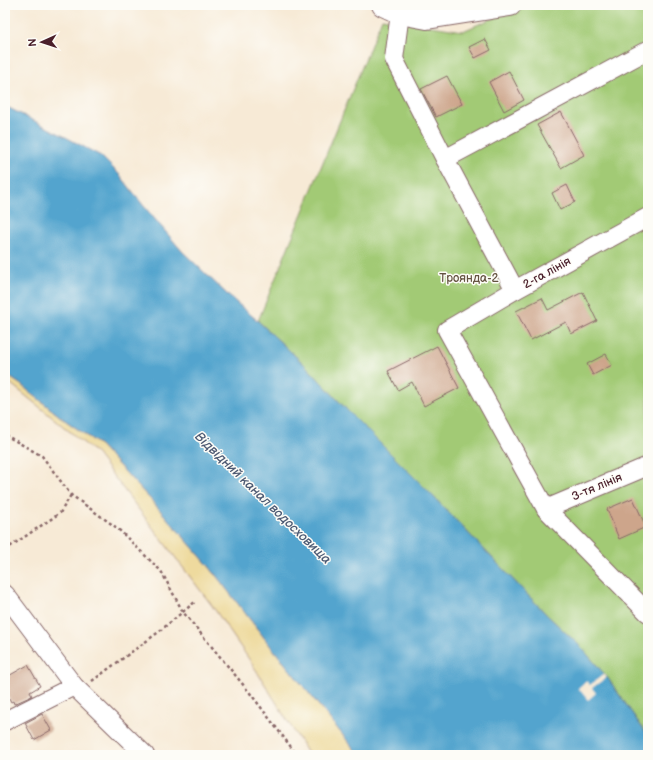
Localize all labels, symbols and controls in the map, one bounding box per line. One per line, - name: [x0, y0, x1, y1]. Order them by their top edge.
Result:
- north arrow: [22, 22, 62, 62]
- text: N: [26, 38, 39, 47]
- street label: 2-га лінія: [520, 254, 574, 292]
- park label: Троянда-2: [439, 271, 499, 286]
- water label: Відвідний канал водосховища: [192, 429, 335, 568]
- street label: 3-тя лінія: [569, 470, 625, 504]

